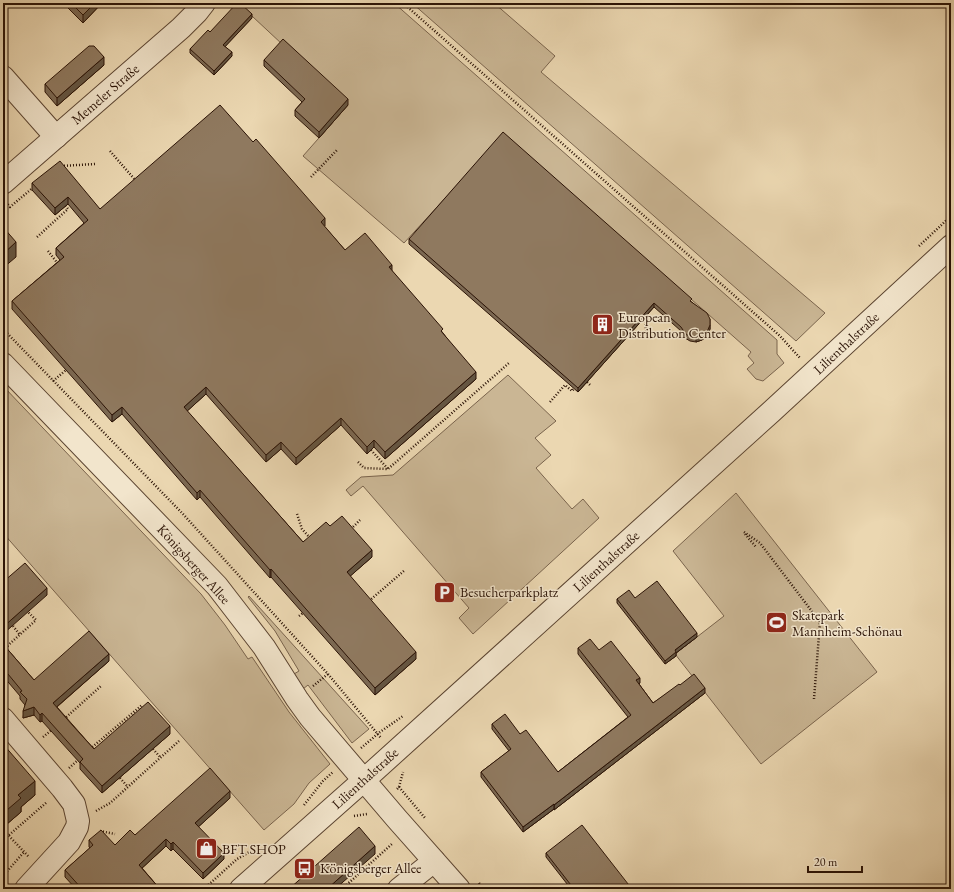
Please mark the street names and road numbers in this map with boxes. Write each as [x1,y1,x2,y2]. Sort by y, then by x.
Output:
street label: Memeler Straße [67,59,143,128]
street label: Lilienthalstraße [809,308,883,378]
street label: Königsberger Allee [153,520,235,608]
street label: Lilienthalstraße [569,526,643,596]
street label: Lilienthalstraße [328,743,402,813]

